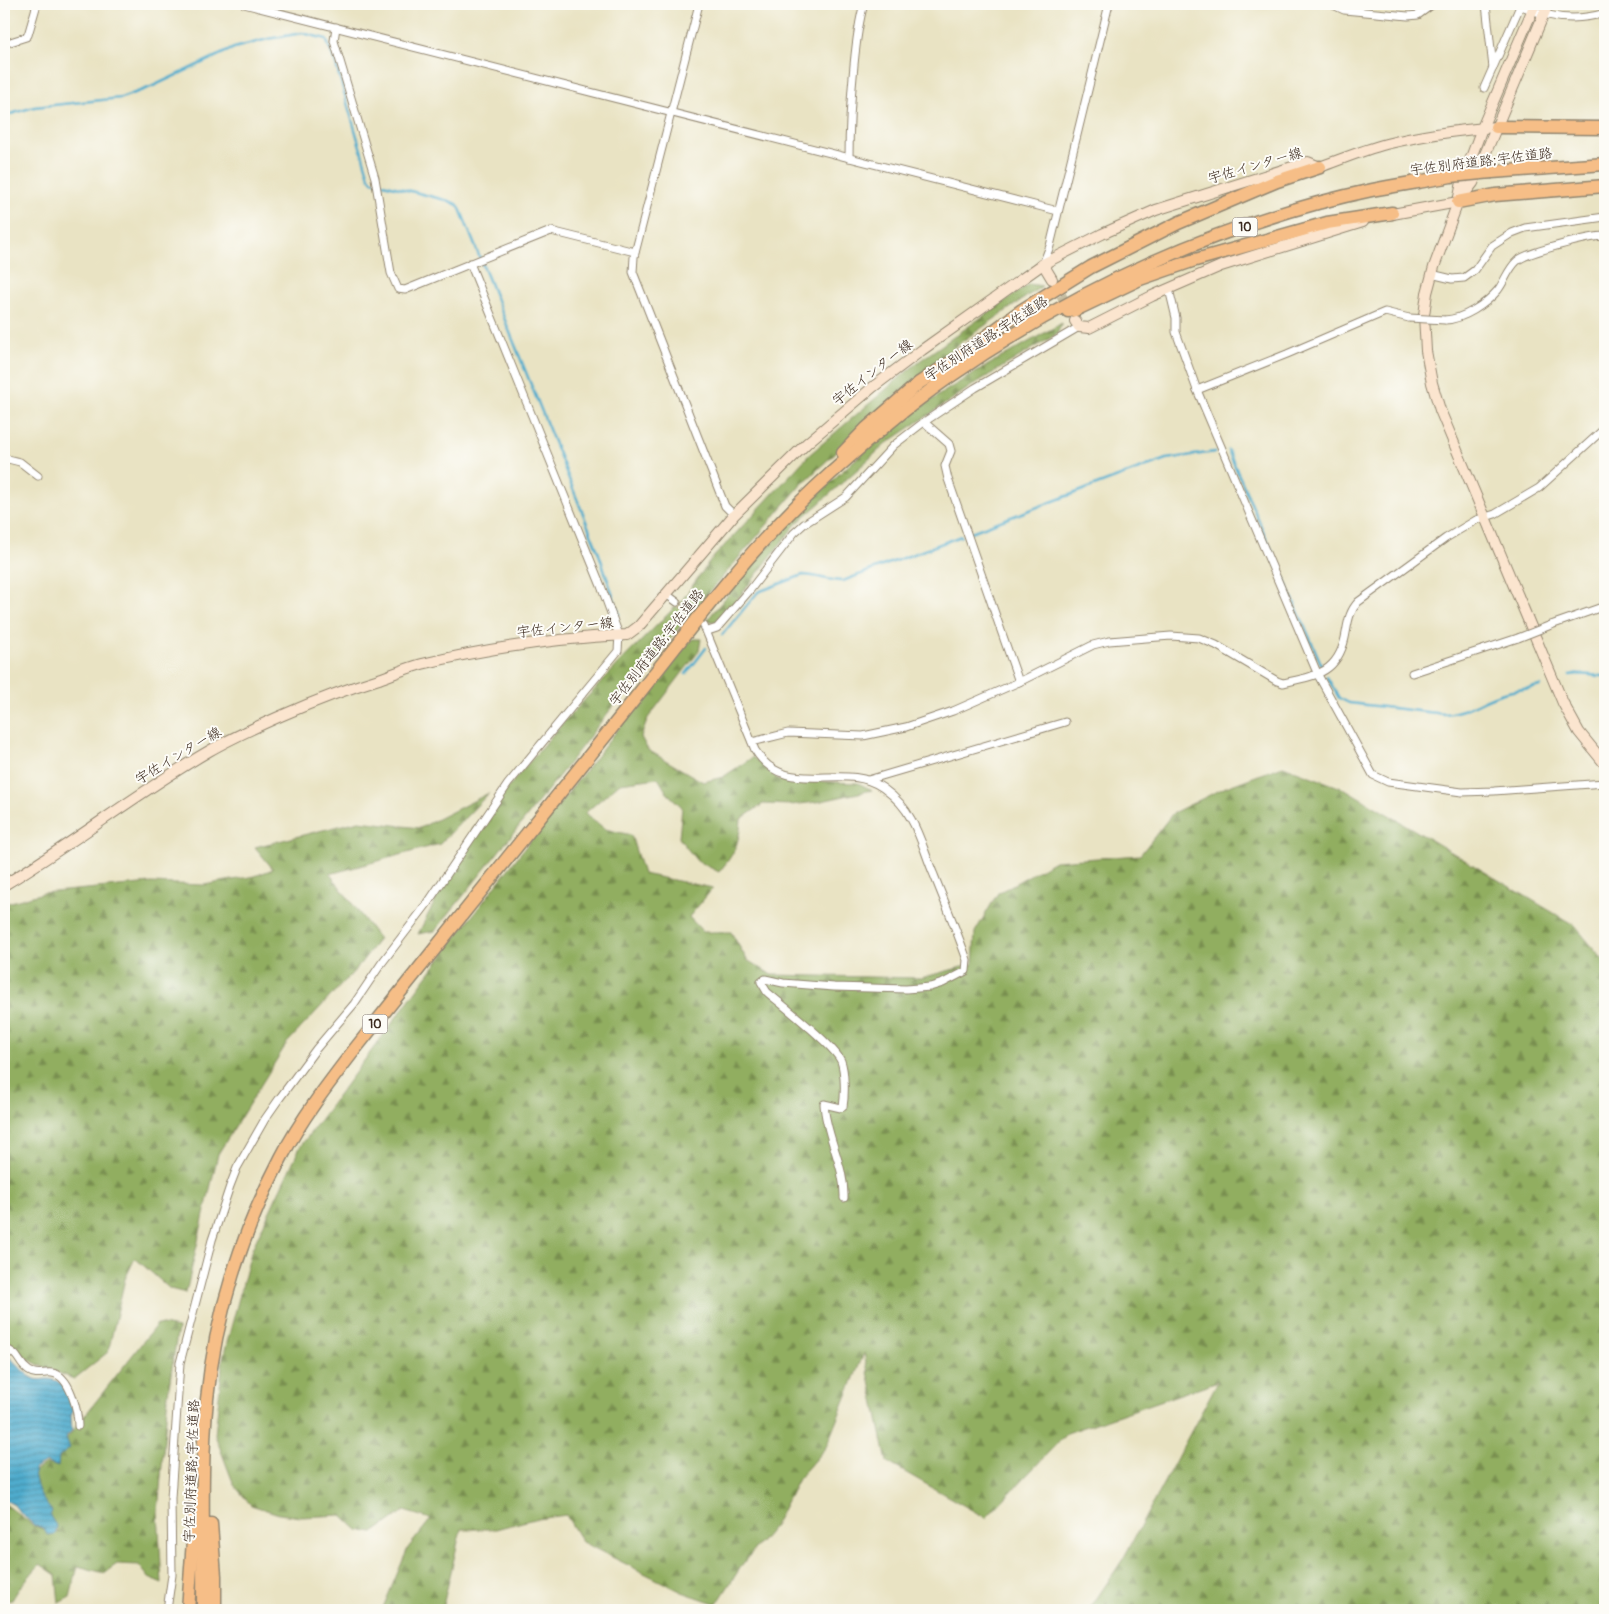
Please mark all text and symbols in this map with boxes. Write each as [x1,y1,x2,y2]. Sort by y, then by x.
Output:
street label: 宇佐インター線 [1206,144,1304,187]
street label: 宇佐別府道路;宇佐道路 [1409,144,1554,179]
road number: 10 [1232,218,1258,236]
street label: 宇佐別府道路;宇佐道路 [921,292,1051,385]
street label: 宇佐インター線 [829,336,916,409]
street label: 宇佐別府道路;宇佐道路 [605,585,707,709]
street label: 宇佐インター線 [516,614,614,641]
street label: 宇佐インター線 [132,723,224,788]
road number: 10 [362,1014,388,1034]
street label: 宇佐別府道路;宇佐道路 [180,1399,203,1543]

